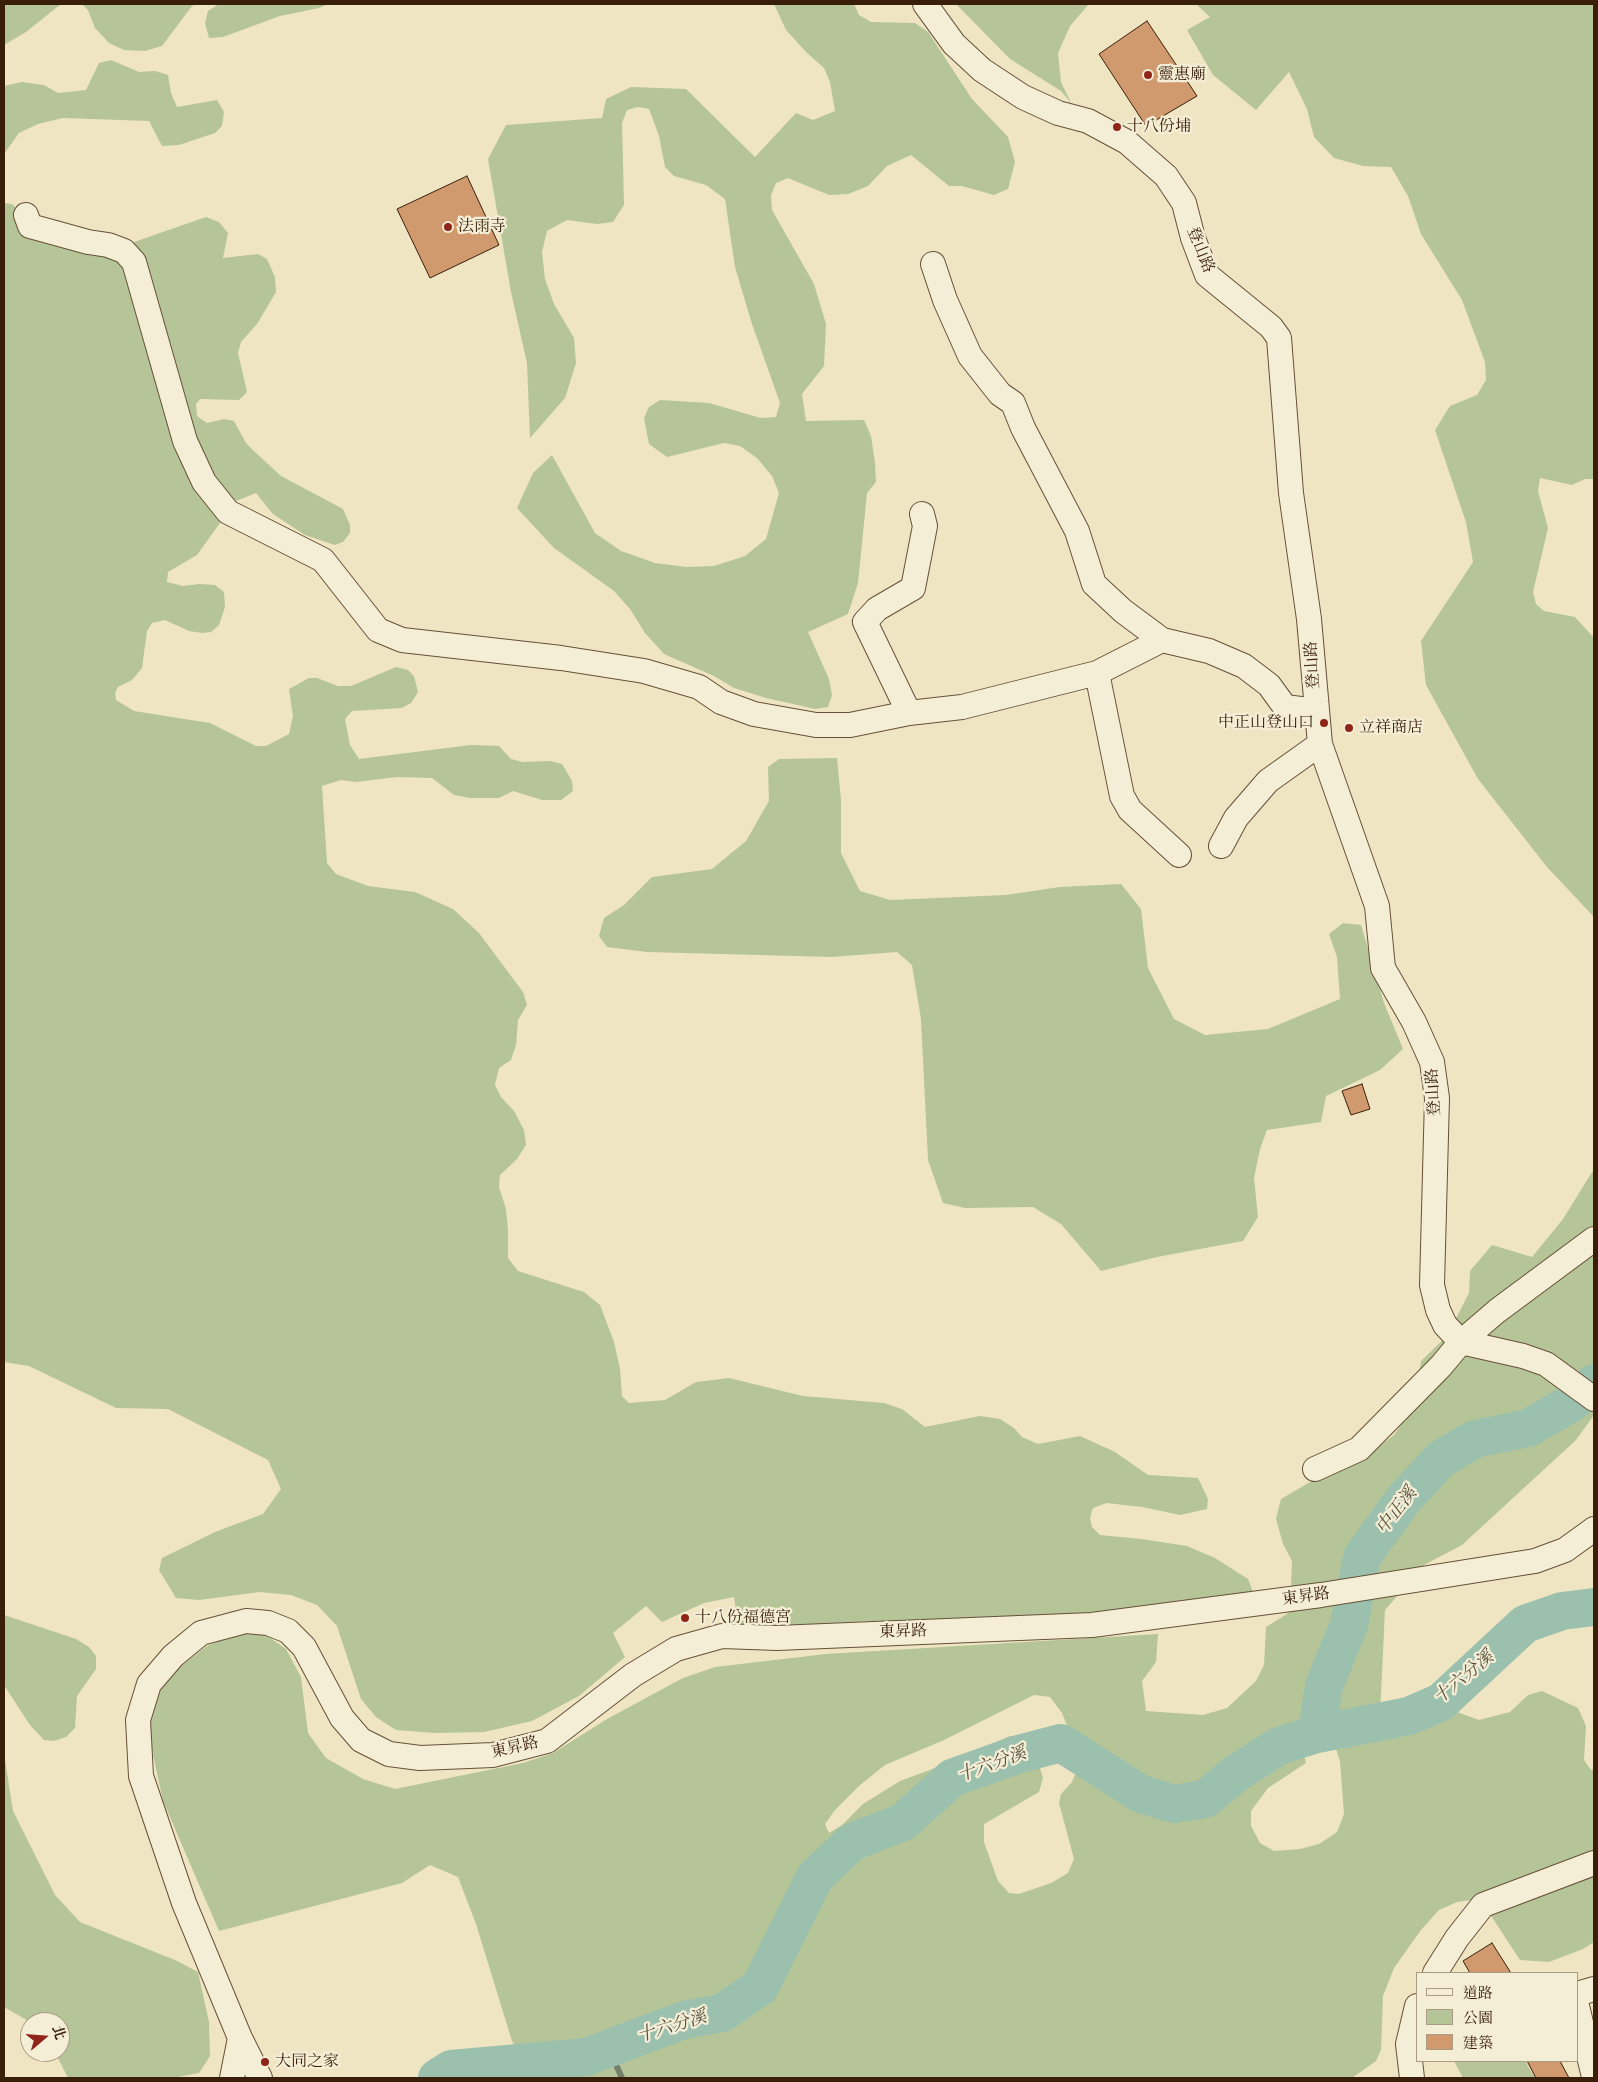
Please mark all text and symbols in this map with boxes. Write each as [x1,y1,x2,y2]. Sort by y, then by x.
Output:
place label: 靈惠廟 [1158,65,1206,85]
marker: 靈惠廟 [1142,69,1154,81]
place label: 十八份埔 [1127,117,1191,137]
marker: 十八份埔 [1111,121,1123,133]
place label: 法雨寺 [458,217,506,237]
marker: 法雨寺 [442,221,454,233]
street label: 登山路 [1182,224,1218,276]
street label: 登山路 [1302,640,1324,690]
place label: 中正山登山口 [1218,713,1314,733]
marker: 中正山登山口 [1318,717,1330,729]
place label: 立祥商店 [1359,718,1423,738]
marker: 立祥商店 [1343,722,1355,734]
street label: 登山路 [1423,1067,1445,1117]
water label: 中正溪 [1372,1483,1422,1539]
street label: 東昇路 [1281,1584,1331,1610]
place label: 十八份福德宮 [695,1608,791,1628]
marker: 十八份福德宮 [679,1612,691,1624]
street label: 東昇路 [879,1622,927,1642]
water label: 十六分溪 [1429,1647,1499,1709]
street label: 東昇路 [489,1733,541,1763]
water label: 十六分溪 [954,1743,1030,1787]
legend [1416,1972,1578,2062]
text: 道路 [1463,1984,1493,2002]
water label: 十六分溪 [634,2006,710,2048]
text: 公園 [1463,2009,1493,2027]
north arrow [20,2012,70,2062]
text: 北 [49,2023,69,2042]
text: 建築 [1463,2034,1493,2052]
place label: 大同之家 [275,2052,339,2072]
marker: 大同之家 [259,2056,271,2068]

